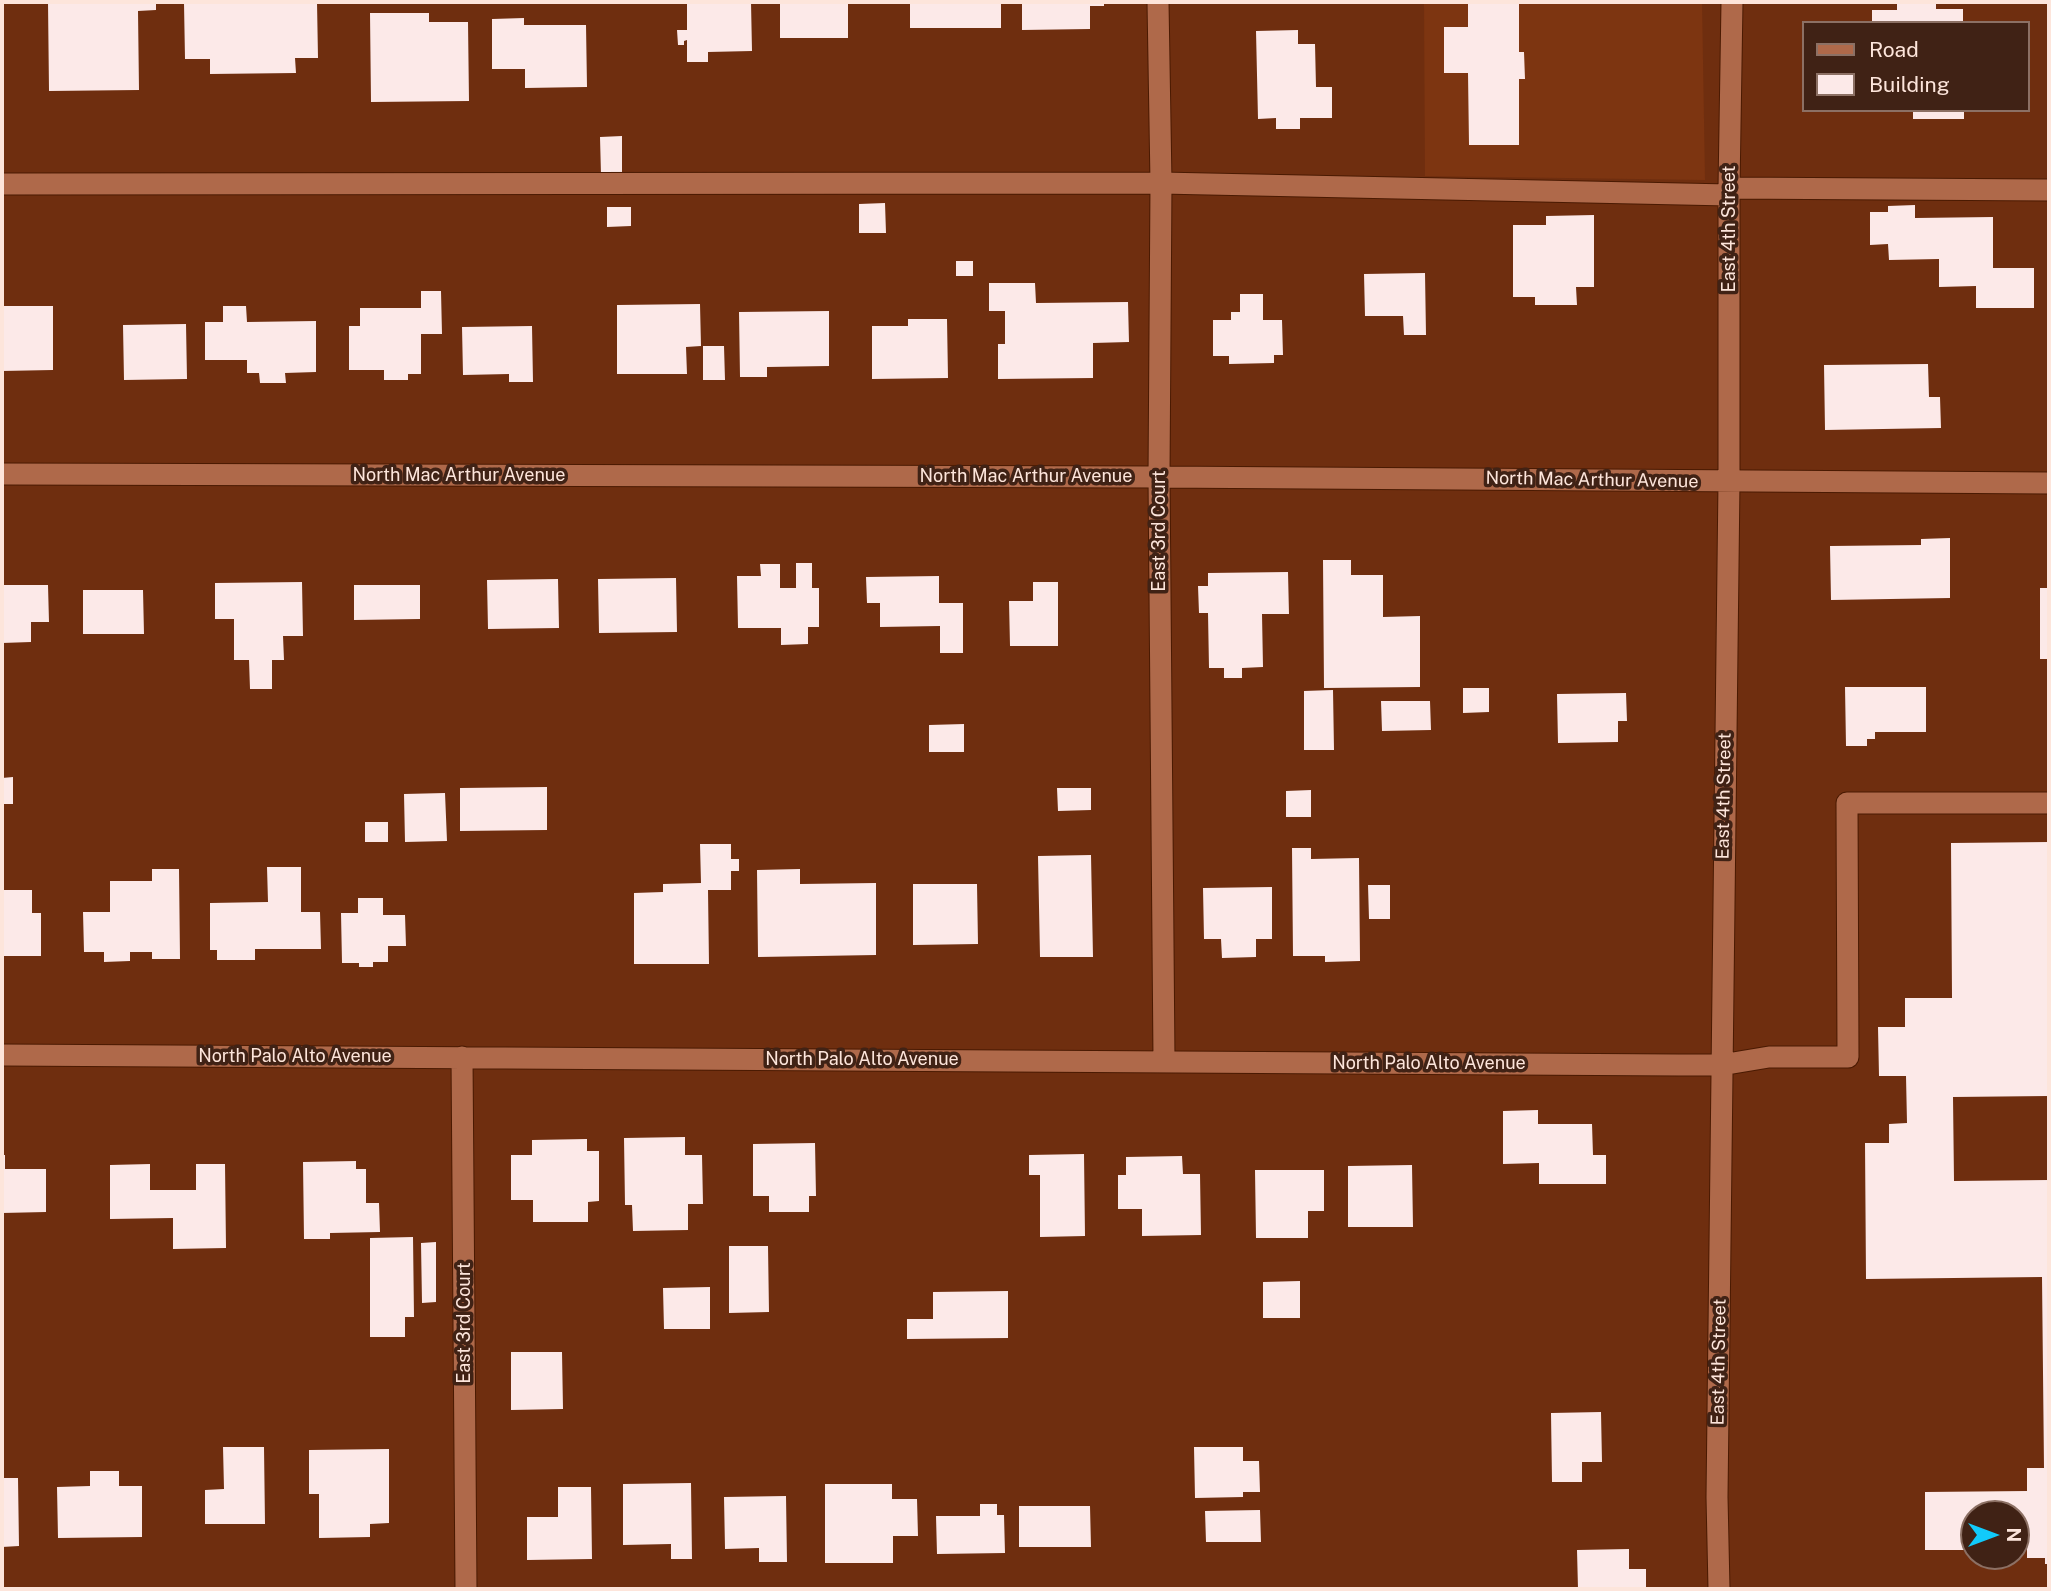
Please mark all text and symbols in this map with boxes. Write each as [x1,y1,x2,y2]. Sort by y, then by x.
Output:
legend [1802,21,2030,112]
text: Road [1869,37,1919,62]
text: Building [1869,72,1950,97]
street label: East 4th Street [1718,166,1740,292]
street label: North Mac Arthur Avenue [353,464,565,486]
street label: North Mac Arthur Avenue [920,465,1132,487]
street label: North Mac Arthur Avenue [1485,467,1699,493]
street label: East 3rd Court [1148,470,1170,592]
street label: East 4th Street [1712,732,1736,860]
street label: North Palo Alto Avenue [198,1045,392,1067]
street label: North Palo Alto Avenue [765,1048,959,1070]
street label: North Palo Alto Avenue [1332,1052,1526,1074]
street label: East 3rd Court [453,1262,475,1384]
street label: East 4th Street [1707,1298,1731,1426]
north arrow [1960,1500,2030,1570]
text: N [2003,1528,2025,1542]

